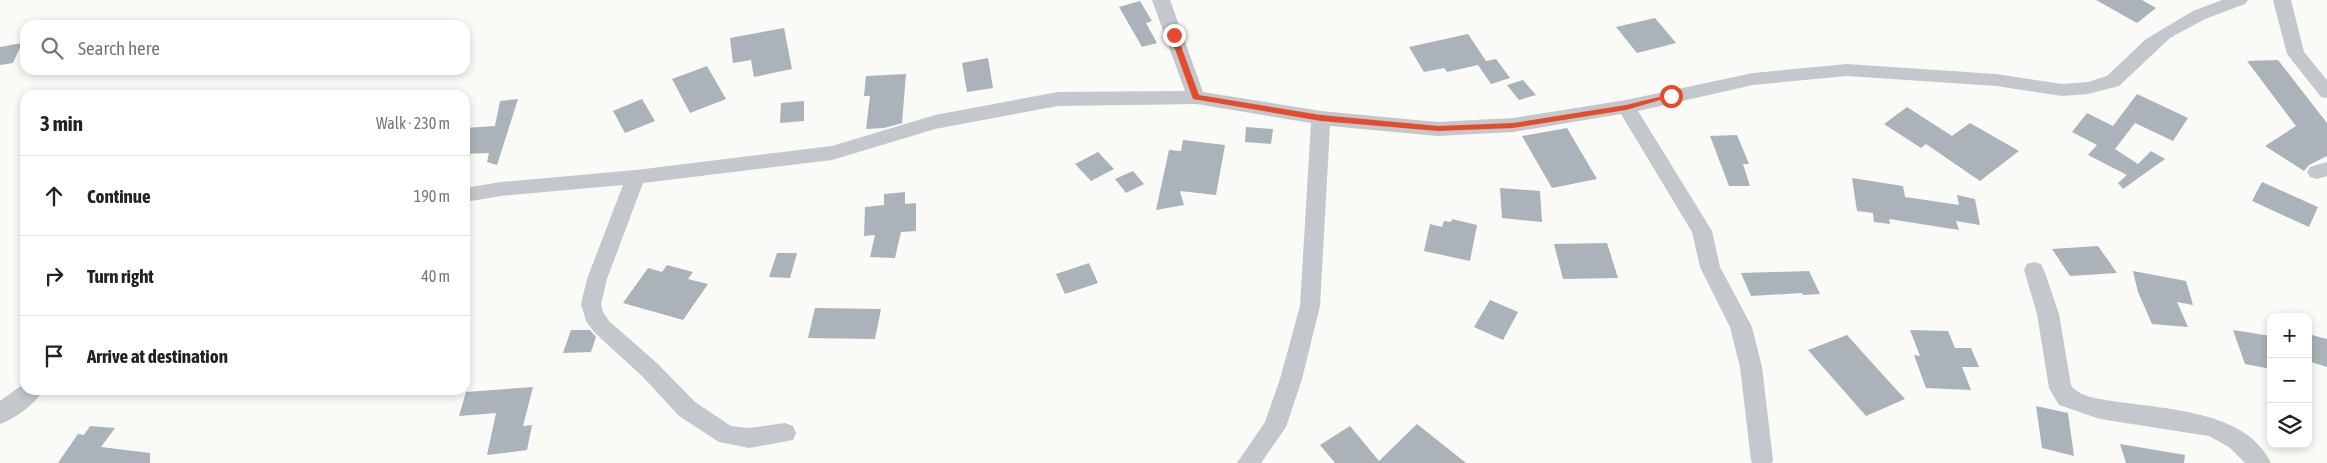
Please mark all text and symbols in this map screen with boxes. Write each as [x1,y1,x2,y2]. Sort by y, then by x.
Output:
search box [20,20,470,75]
route end [1163,24,1186,47]
icon: search [38,34,66,62]
text: Search here [78,37,160,59]
route start [1660,85,1683,108]
text: 3 min [40,111,83,135]
text: Walk · 230 m [376,114,450,132]
icon: ahead [40,182,68,210]
text: Continue [87,185,151,207]
text: 190 m [414,187,450,205]
icon: right [40,262,68,290]
text: Turn right [87,265,154,287]
text: 40 m [421,267,450,285]
map controls [2267,313,2312,448]
button: + [2267,313,2312,358]
icon: arrive [40,342,68,370]
text: Arrive at destination [87,345,228,367]
button: − [2267,358,2312,403]
button: layers [2267,403,2312,448]

